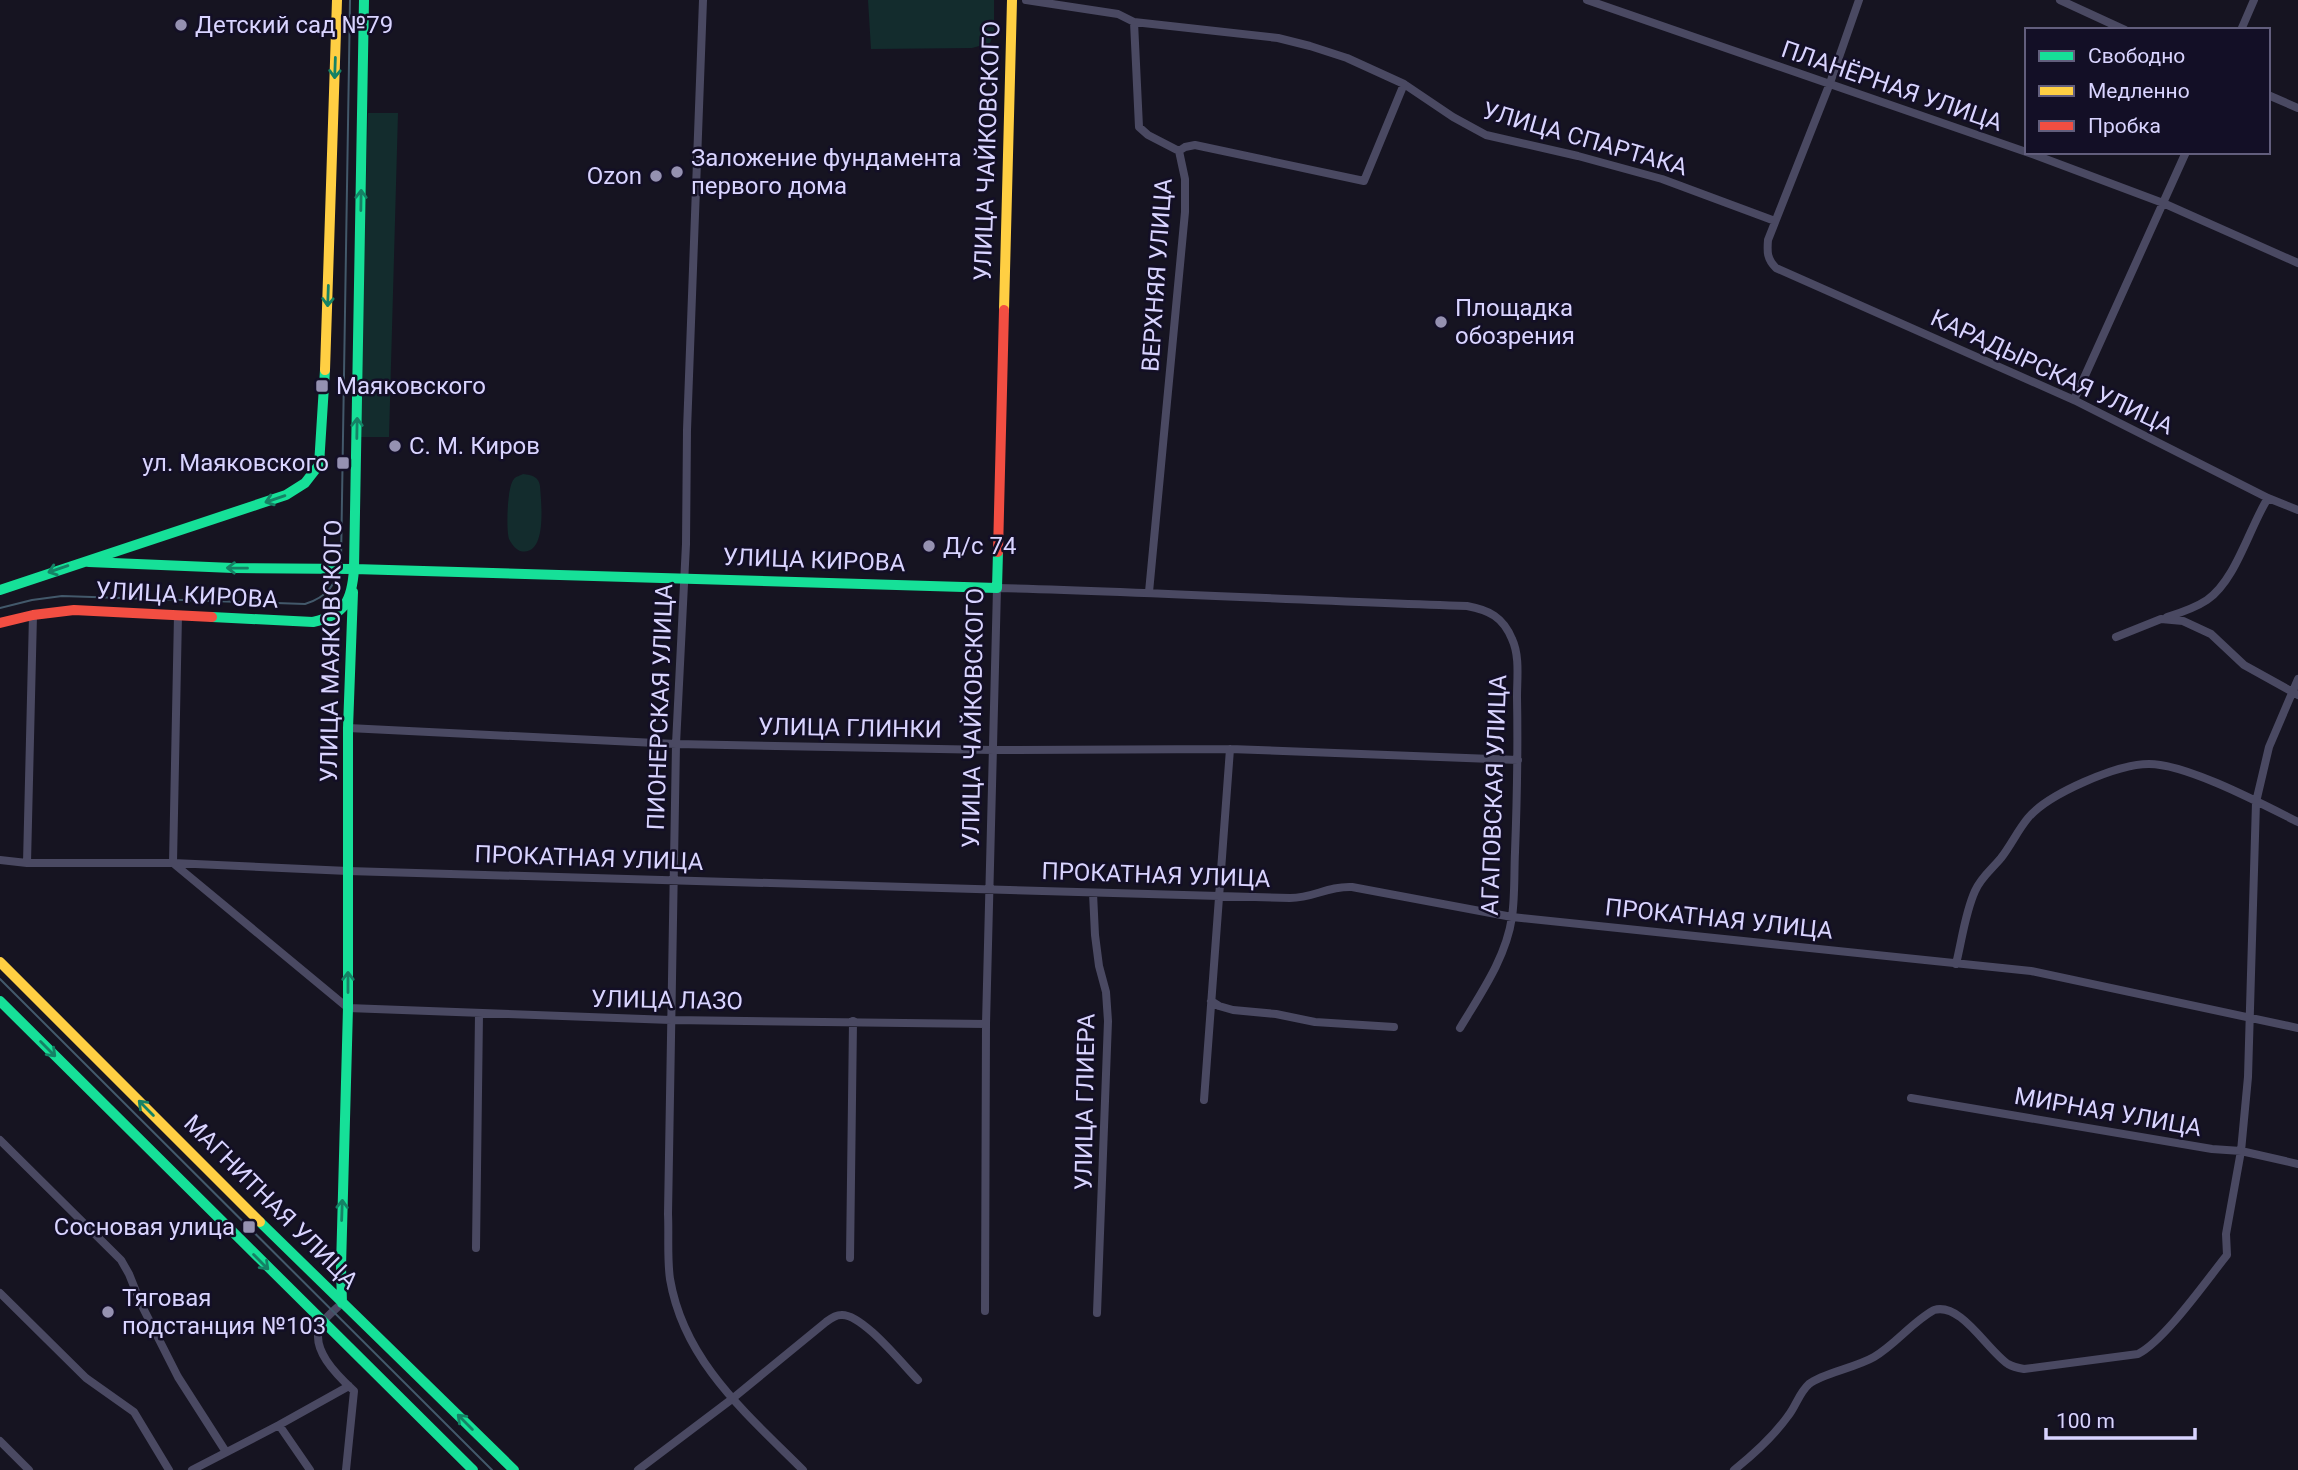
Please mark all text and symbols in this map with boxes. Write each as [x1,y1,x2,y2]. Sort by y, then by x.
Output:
place label: Детский сад №79 [195,11,393,39]
marker: Детский сад №79 [173,17,189,33]
street label: УЛИЦА ЧАЙКОВСКОГО [968,21,1006,281]
legend [2025,28,2270,154]
street label: ПЛАНЁРНАЯ УЛИЦА [1778,35,2007,137]
text: Свободно [2088,44,2185,68]
one-way arrow [328,56,341,79]
text: Медленно [2088,79,2190,103]
street label: УЛИЦА СПАРТАКА [1479,96,1691,182]
text: Пробка [2088,114,2161,138]
place label: Заложение фундамента первого дома [691,144,962,200]
place label: Ozon [587,162,642,190]
marker: Заложение фундамента первого дома [669,164,685,180]
marker: Ozon [648,168,664,184]
street label: ВЕРХНЯЯ УЛИЦА [1136,177,1178,373]
one-way arrow [354,189,368,212]
one-way arrow [321,284,334,307]
place label: Площадка обозрения [1455,294,1575,350]
street label: КАРАДЫРСКАЯ УЛИЦА [1926,303,2178,441]
marker: Площадка обозрения [1433,314,1449,330]
place label: Маяковского [336,372,486,400]
marker: Маяковского [314,378,330,394]
one-way arrow [350,416,364,439]
place label: С. М. Киров [409,432,540,460]
marker: С. М. Киров [387,438,403,454]
place label: ул. Маяковского [142,449,329,477]
marker: ул. Маяковского [335,455,351,471]
one-way arrow [264,493,286,506]
street label: УЛИЦА МАЯКОВСКОГО [315,519,347,783]
place label: Д/с 74 [943,532,1016,560]
marker: Д/с 74 [921,538,937,554]
street label: УЛИЦА КИРОВА [722,543,906,577]
one-way arrow [226,562,249,575]
one-way arrow [48,564,70,576]
street label: УЛИЦА КИРОВА [95,576,279,614]
street label: ПИОНЕРСКАЯ УЛИЦА [642,583,678,831]
street label: УЛИЦА ЧАЙКОВСКОГО [957,588,989,848]
street label: АГАПОВСКАЯ УЛИЦА [1476,674,1512,916]
street label: УЛИЦА ГЛИНКИ [758,712,942,744]
street label: ПРОКАТНАЯ УЛИЦА [474,840,704,876]
street label: ПРОКАТНАЯ УЛИЦА [1041,857,1271,893]
street label: ПРОКАТНАЯ УЛИЦА [1604,893,1835,945]
one-way arrow [341,971,355,994]
street label: УЛИЦА ЛАЗО [591,985,743,1015]
street label: УЛИЦА ГЛИЕРА [1069,1013,1101,1191]
one-way arrow [40,1041,57,1058]
street label: МИРНАЯ УЛИЦА [2012,1082,2204,1142]
one-way arrow [137,1099,154,1116]
street label: МАГНИТНАЯ УЛИЦА [178,1109,364,1295]
one-way arrow [336,1199,349,1222]
place label: Сосновая улица [54,1213,235,1241]
marker: Сосновая улица [241,1219,257,1235]
one-way arrow [253,1253,270,1270]
place label: Тяговая подстанция №103 [122,1284,326,1340]
marker: Тяговая подстанция №103 [100,1304,116,1320]
scale bar [2046,1396,2195,1440]
text: 100 m [2056,1409,2115,1433]
one-way arrow [457,1413,474,1430]

